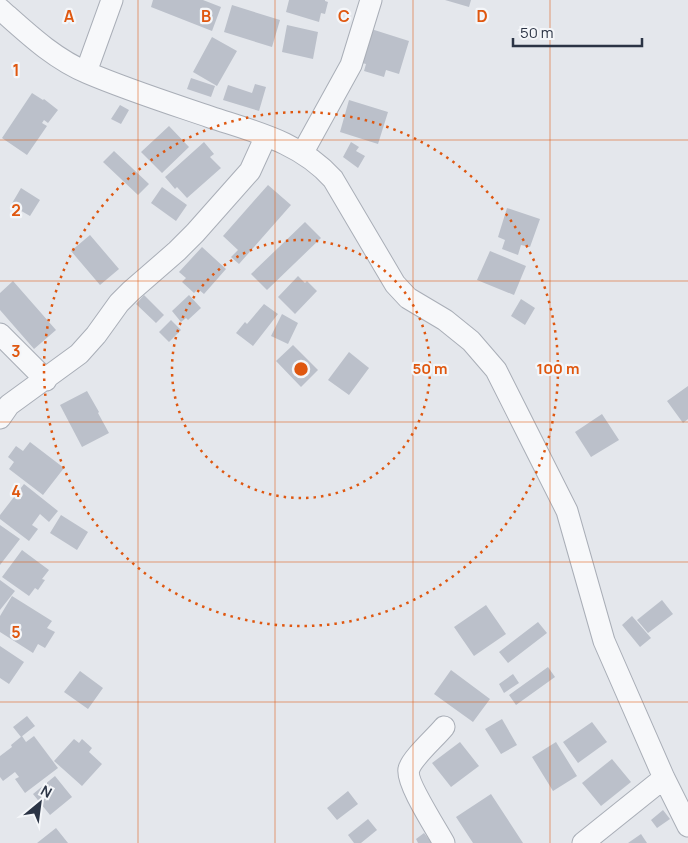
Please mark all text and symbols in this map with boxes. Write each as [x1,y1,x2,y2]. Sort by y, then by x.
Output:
text: A [64,5,75,27]
text: B [201,5,211,27]
text: C [338,5,350,27]
text: D [476,5,488,27]
scale bar [513,15,642,47]
text: 50 m [520,22,554,43]
text: 1 [12,59,20,81]
text: 2 [11,199,21,221]
text: 3 [11,340,21,362]
text: 50 m [412,358,448,379]
text: 100 m [537,358,579,379]
centre of rings [292,360,310,378]
text: 4 [11,480,21,502]
text: 5 [11,621,21,643]
north arrow [15,778,65,828]
text: N [38,780,56,802]

